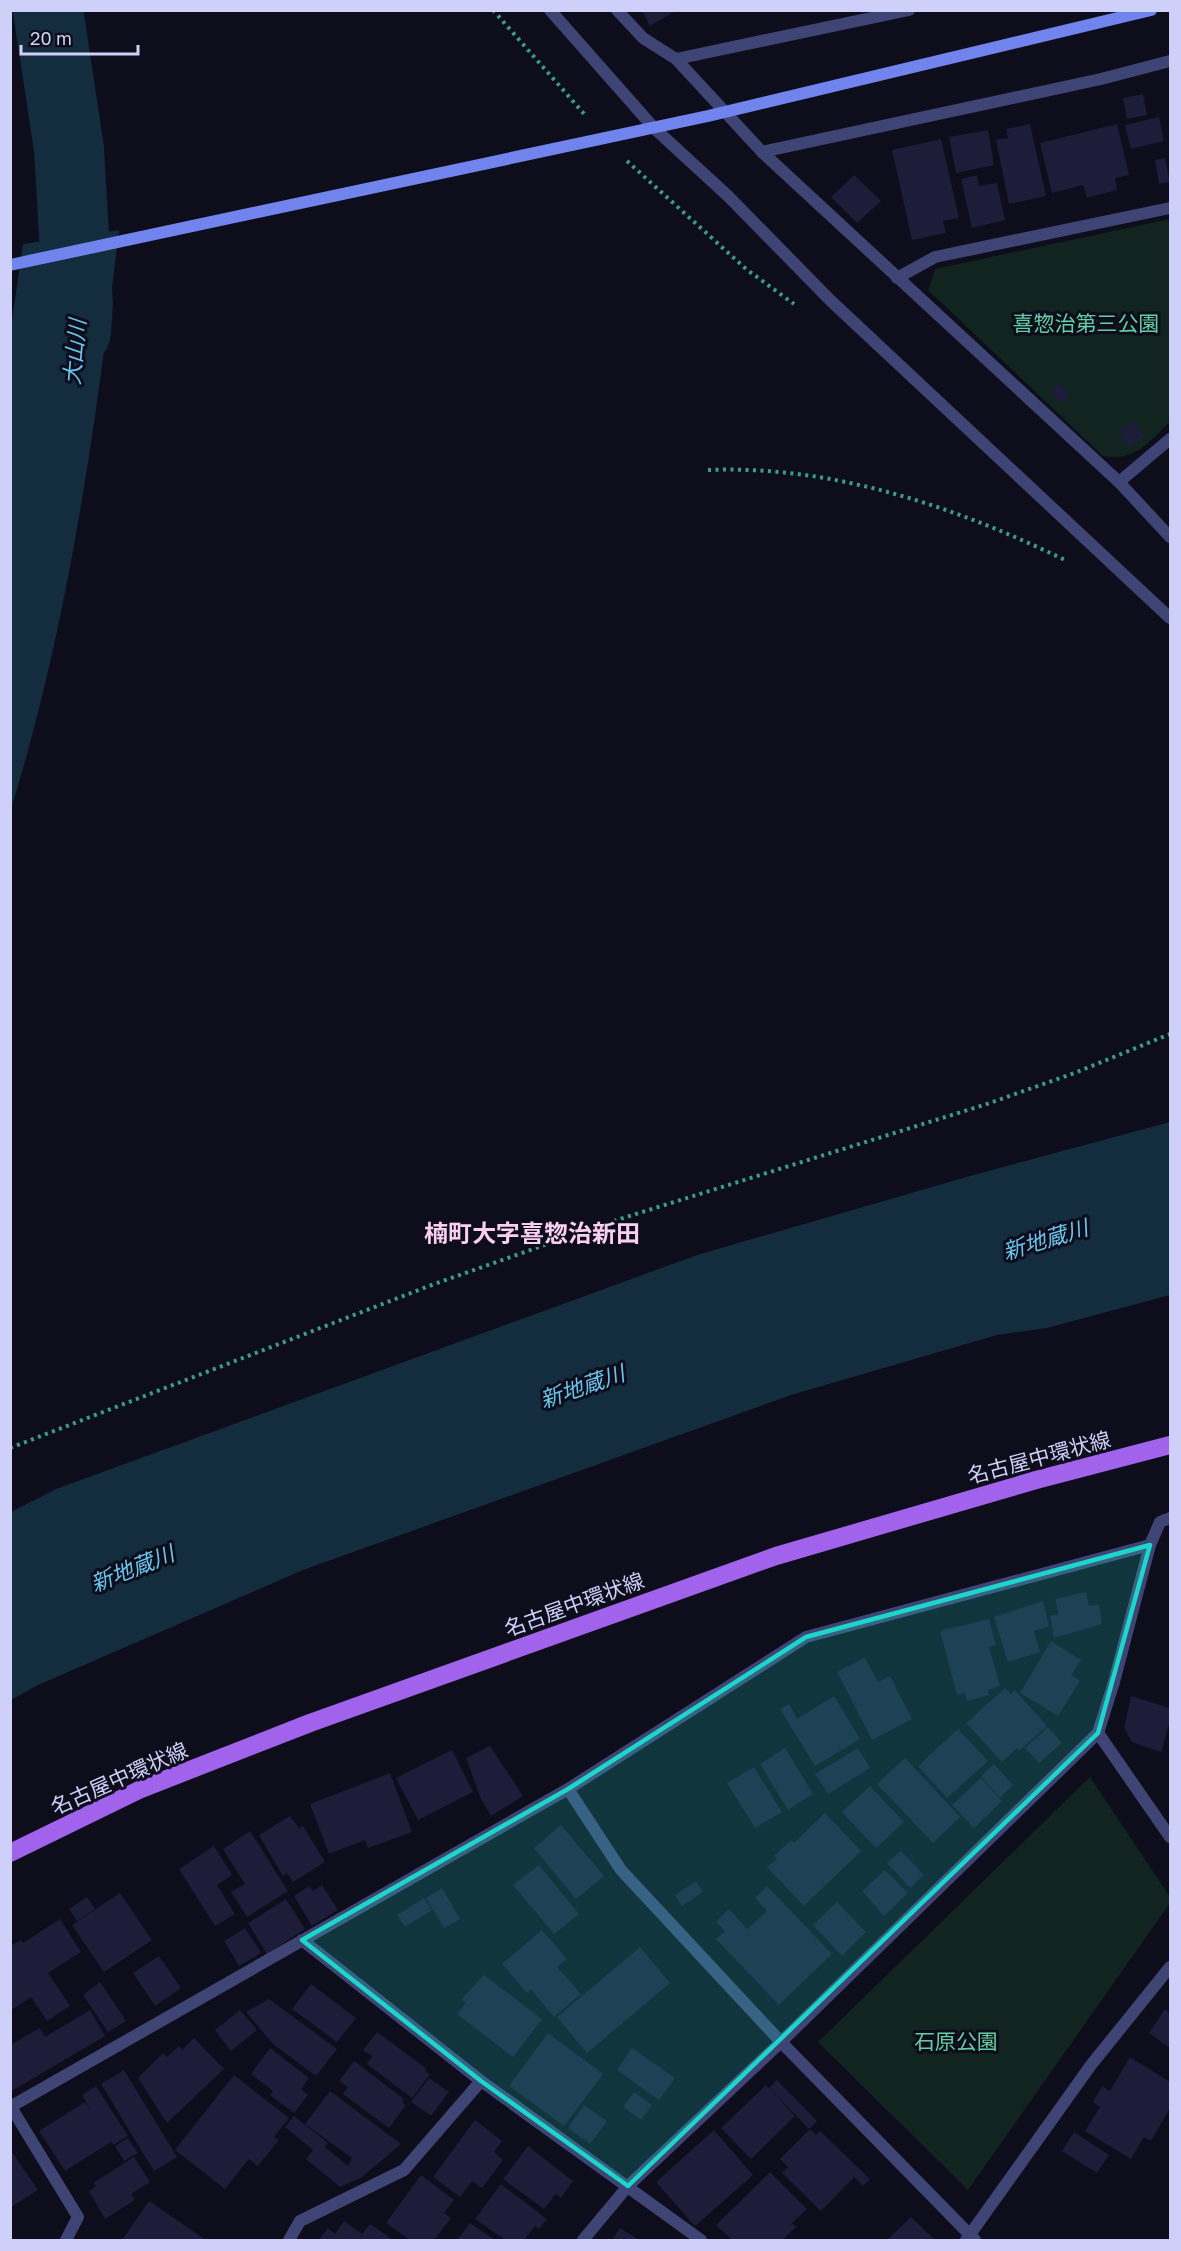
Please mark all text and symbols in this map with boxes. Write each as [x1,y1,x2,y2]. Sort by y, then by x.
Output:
scale bar [21,18,138,56]
text: 20 m [30,27,72,49]
park label: 喜惣治第三公園 [1013,310,1160,336]
water label: 大山川 [58,316,90,386]
water label: 新地蔵川 [999,1213,1093,1265]
district label: 楠町大字喜惣治新田 [424,1218,640,1247]
water label: 新地蔵川 [536,1358,630,1413]
street label: 名古屋中環状線 [965,1425,1113,1489]
water label: 新地蔵川 [86,1538,180,1597]
street label: 名古屋中環状線 [500,1567,648,1641]
street label: 名古屋中環状線 [47,1736,191,1820]
park label: 石原公園 [914,2028,998,2054]

